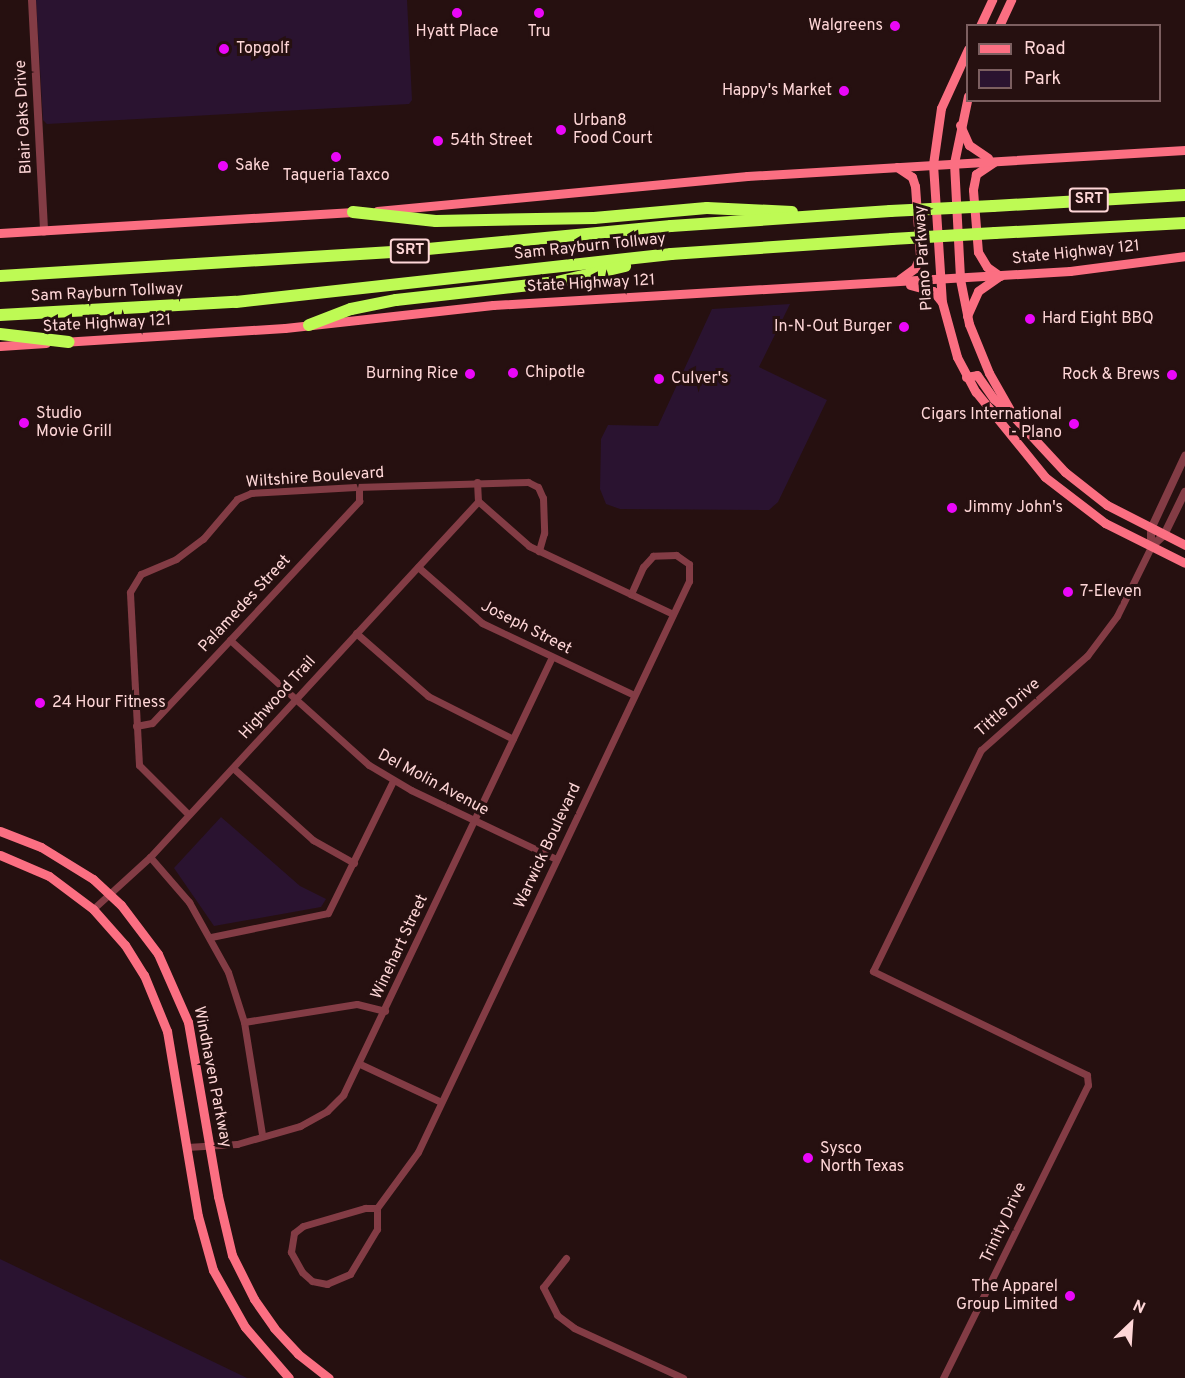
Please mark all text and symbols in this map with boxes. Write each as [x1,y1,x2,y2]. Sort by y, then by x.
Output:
marker: Hyatt Place [450,6,464,20]
marker: Tru [532,6,546,20]
place label: Walgreens [808,16,883,36]
marker: Walgreens [888,19,902,33]
place label: Hyatt Place [416,22,498,42]
place label: Tru [528,22,550,42]
legend [966,24,1161,102]
text: Road [1024,38,1066,61]
place label: Topgolf [236,39,289,59]
marker: Topgolf [217,42,231,56]
street label: Blair Oaks Drive [11,59,37,175]
text: Park [1024,68,1061,91]
place label: Happy's Market [722,81,832,101]
marker: Happy's Market [837,84,851,98]
place label: Urban8 Food Court [573,111,653,149]
marker: Urban8 Food Court [554,123,568,137]
place label: 54th Street [450,131,533,151]
marker: 54th Street [431,134,445,148]
marker: Taqueria Taxco [329,150,343,164]
place label: Sake [235,156,270,176]
marker: Sake [216,159,230,173]
place label: Taqueria Taxco [282,166,390,186]
road number: SRT [1068,188,1110,212]
street label: Plano Parkway [911,205,937,311]
street label: Sam Rayburn Tollway [513,229,667,265]
street label: State Highway 121 [1011,237,1141,269]
road number: SRT [389,239,431,263]
street label: State Highway 121 [526,271,656,297]
street label: Sam Rayburn Tollway [30,279,184,307]
place label: Hard Eight BBQ [1042,309,1154,329]
street label: State Highway 121 [42,311,172,337]
marker: Hard Eight BBQ [1023,312,1037,326]
place label: In-N-Out Burger [774,317,892,337]
marker: In-N-Out Burger [897,320,911,334]
place label: Chipotle [525,363,585,383]
place label: Burning Rice [366,364,458,384]
place label: Rock & Brews [1062,365,1160,385]
marker: Chipotle [506,366,520,380]
marker: Burning Rice [463,367,477,381]
marker: Rock & Brews [1165,368,1179,382]
place label: Culver's [671,369,729,389]
marker: Culver's [652,372,666,386]
place label: Studio Movie Grill [36,404,112,442]
place label: Cigars International - Plano [921,405,1062,443]
marker: Studio Movie Grill [17,416,31,430]
marker: Cigars International - Plano [1067,417,1081,431]
street label: Wiltshire Boulevard [245,464,385,492]
place label: Jimmy John's [964,498,1063,518]
marker: Jimmy John's [945,501,959,515]
street label: Palamedes Street [195,551,295,657]
place label: 7-Eleven [1080,582,1142,602]
marker: 7-Eleven [1061,585,1075,599]
street label: Joseph Street [477,597,575,659]
street label: Highwood Trail [235,652,321,744]
street label: Tittle Drive [972,675,1044,741]
place label: 24 Hour Fitness [52,693,166,713]
marker: 24 Hour Fitness [33,696,47,710]
street label: Del Molin Avenue [374,745,492,821]
street label: Warwick Boulevard [511,780,585,912]
street label: Winehart Street [367,892,433,1002]
street label: Windhaven Parkway [189,1005,235,1149]
place label: Sysco North Texas [820,1139,905,1177]
marker: Sysco North Texas [801,1151,815,1165]
street label: Trinity Drive [977,1179,1031,1267]
place label: The Apparel Group Limited [956,1277,1058,1315]
marker: The Apparel Group Limited [1063,1289,1077,1303]
north arrow [1101,1294,1161,1354]
text: N [1129,1296,1148,1319]

